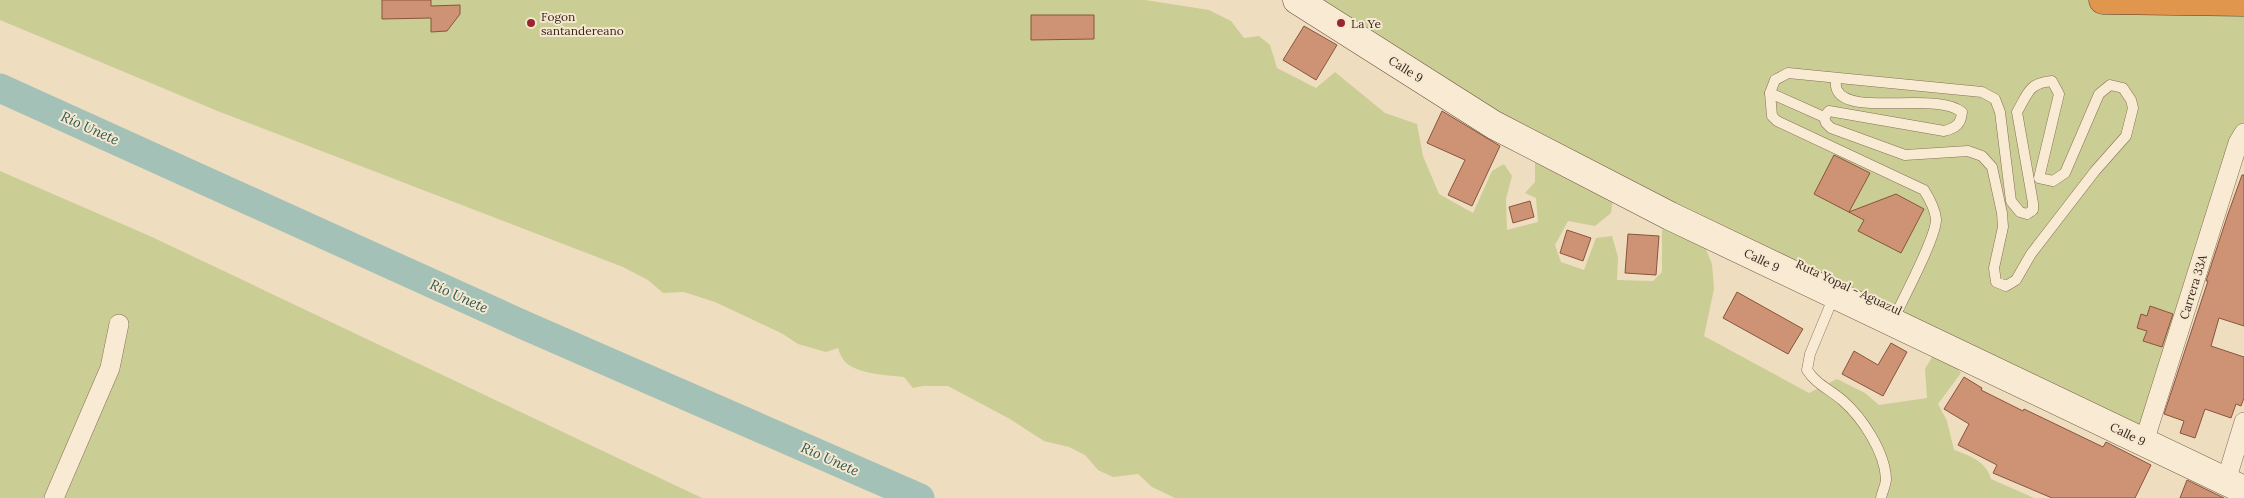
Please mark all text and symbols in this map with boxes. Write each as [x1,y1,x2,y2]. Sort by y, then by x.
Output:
place label: Fogon santandereano [541,9,624,38]
place label: La Ye [1351,16,1382,31]
marker: Fogon santandereano [525,17,537,29]
marker: La Ye [1335,17,1347,29]
street label: Calle 9 [1386,53,1426,85]
water label: Río Unete [58,107,122,149]
street label: Calle 9 [1742,245,1782,275]
street label: Carrera 33A [2176,252,2210,321]
street label: Ruta Yopal - Aguazul [1794,256,1904,318]
water label: Río Unete [427,275,491,317]
street label: Calle 9 [2108,419,2148,449]
water label: Río Unete [798,438,862,480]

